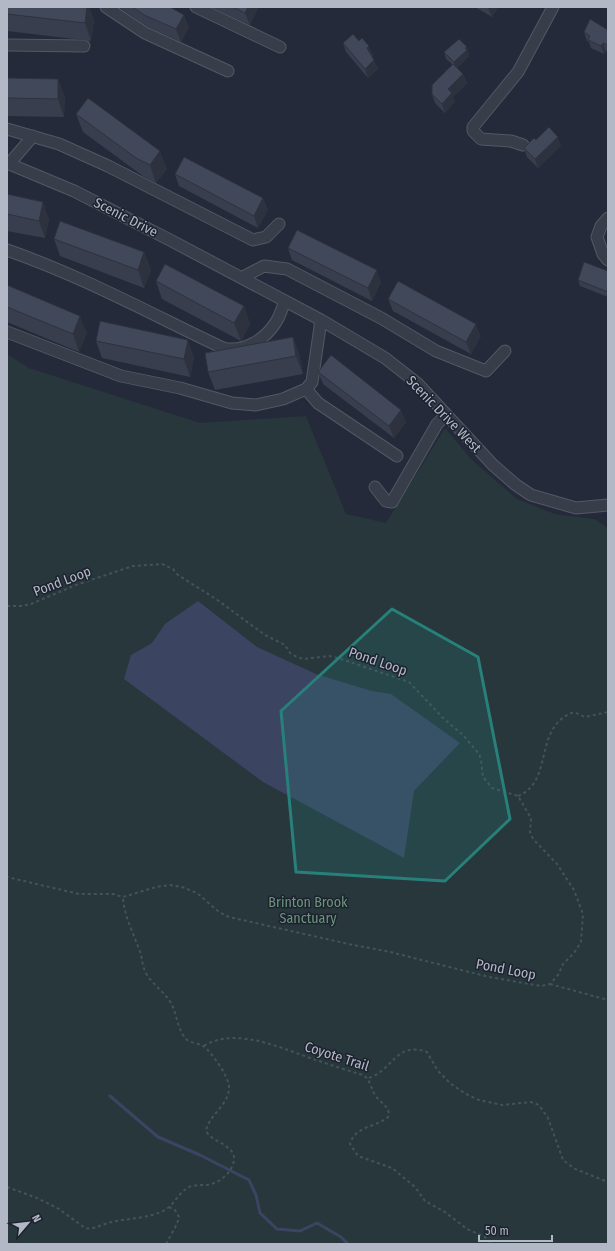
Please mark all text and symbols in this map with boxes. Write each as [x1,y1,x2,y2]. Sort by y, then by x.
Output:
street label: Scenic Drive [91,194,161,241]
street label: Scenic Drive West [403,372,485,457]
street label: Pond Loop [31,563,93,600]
street label: Pond Loop [346,644,409,679]
park label: Brinton Brook Sanctuary [268,894,348,927]
street label: Pond Loop [475,955,537,984]
street label: Coyote Trail [302,1038,372,1075]
north arrow [8,1203,48,1243]
text: N [29,1213,44,1225]
scale bar [479,1217,552,1243]
text: 50 m [485,1224,509,1238]

